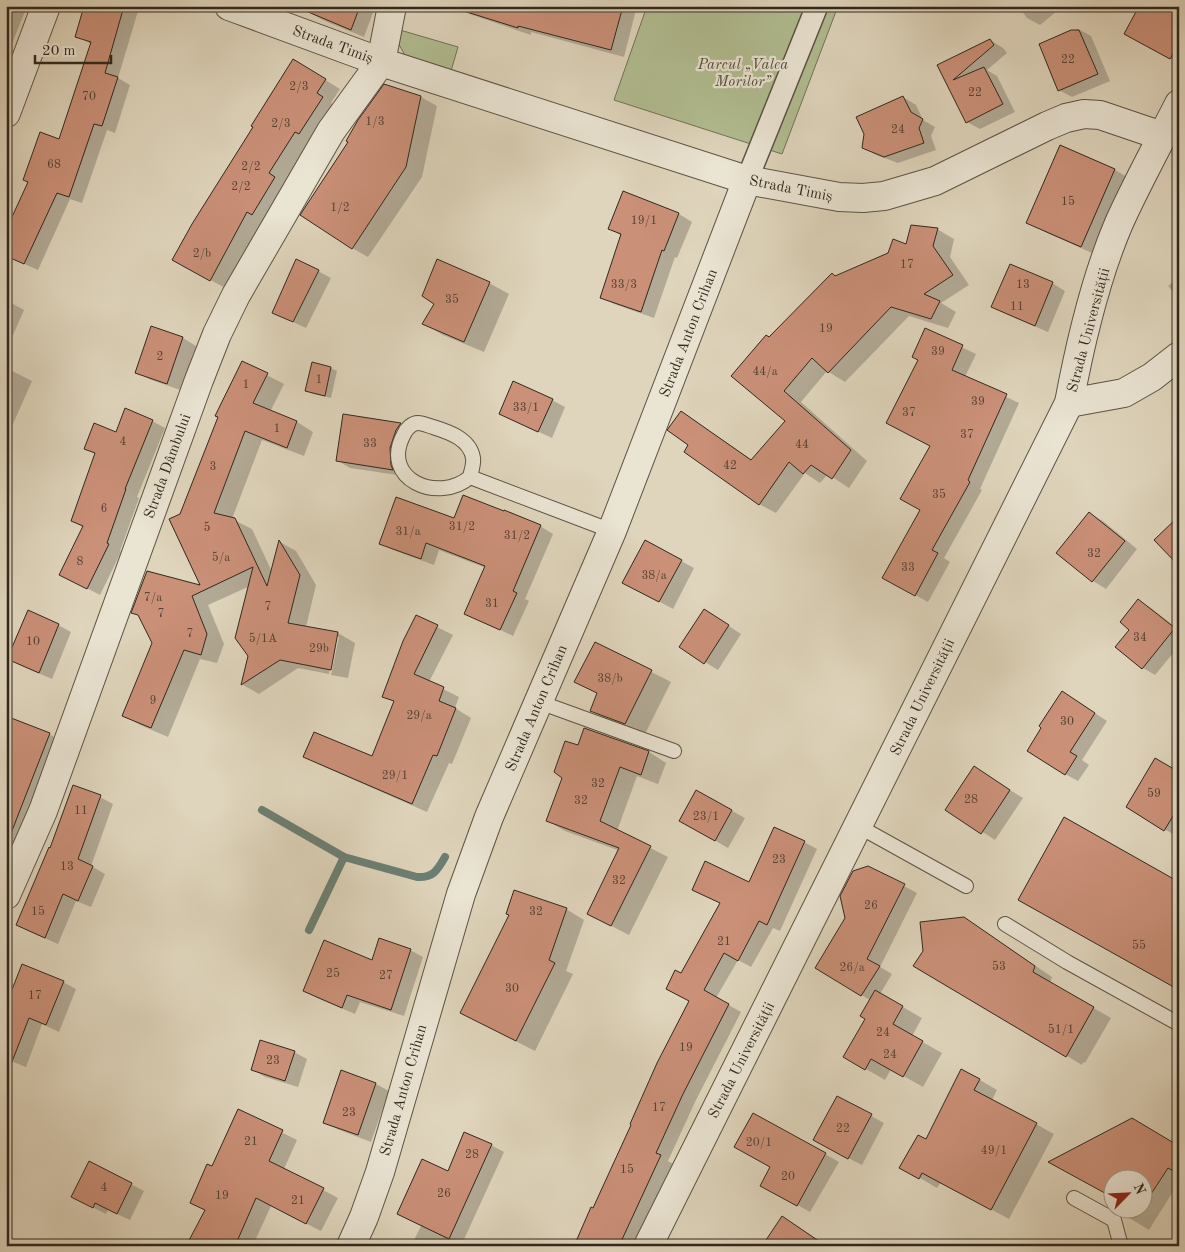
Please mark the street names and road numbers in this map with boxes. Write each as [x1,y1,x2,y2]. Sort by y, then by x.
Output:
street label: Strada Timiș [290,24,375,67]
street label: Strada Timiș [748,174,834,205]
street label: Strada Universității [1066,266,1113,394]
street label: Strada Anton Crihan [658,267,721,400]
street label: Strada Dâmbului [142,412,194,521]
street label: Strada Universității [888,637,958,759]
street label: Strada Anton Crihan [504,643,571,774]
street label: Strada Universității [707,1000,778,1121]
street label: Strada Anton Crihan [378,1023,430,1158]

